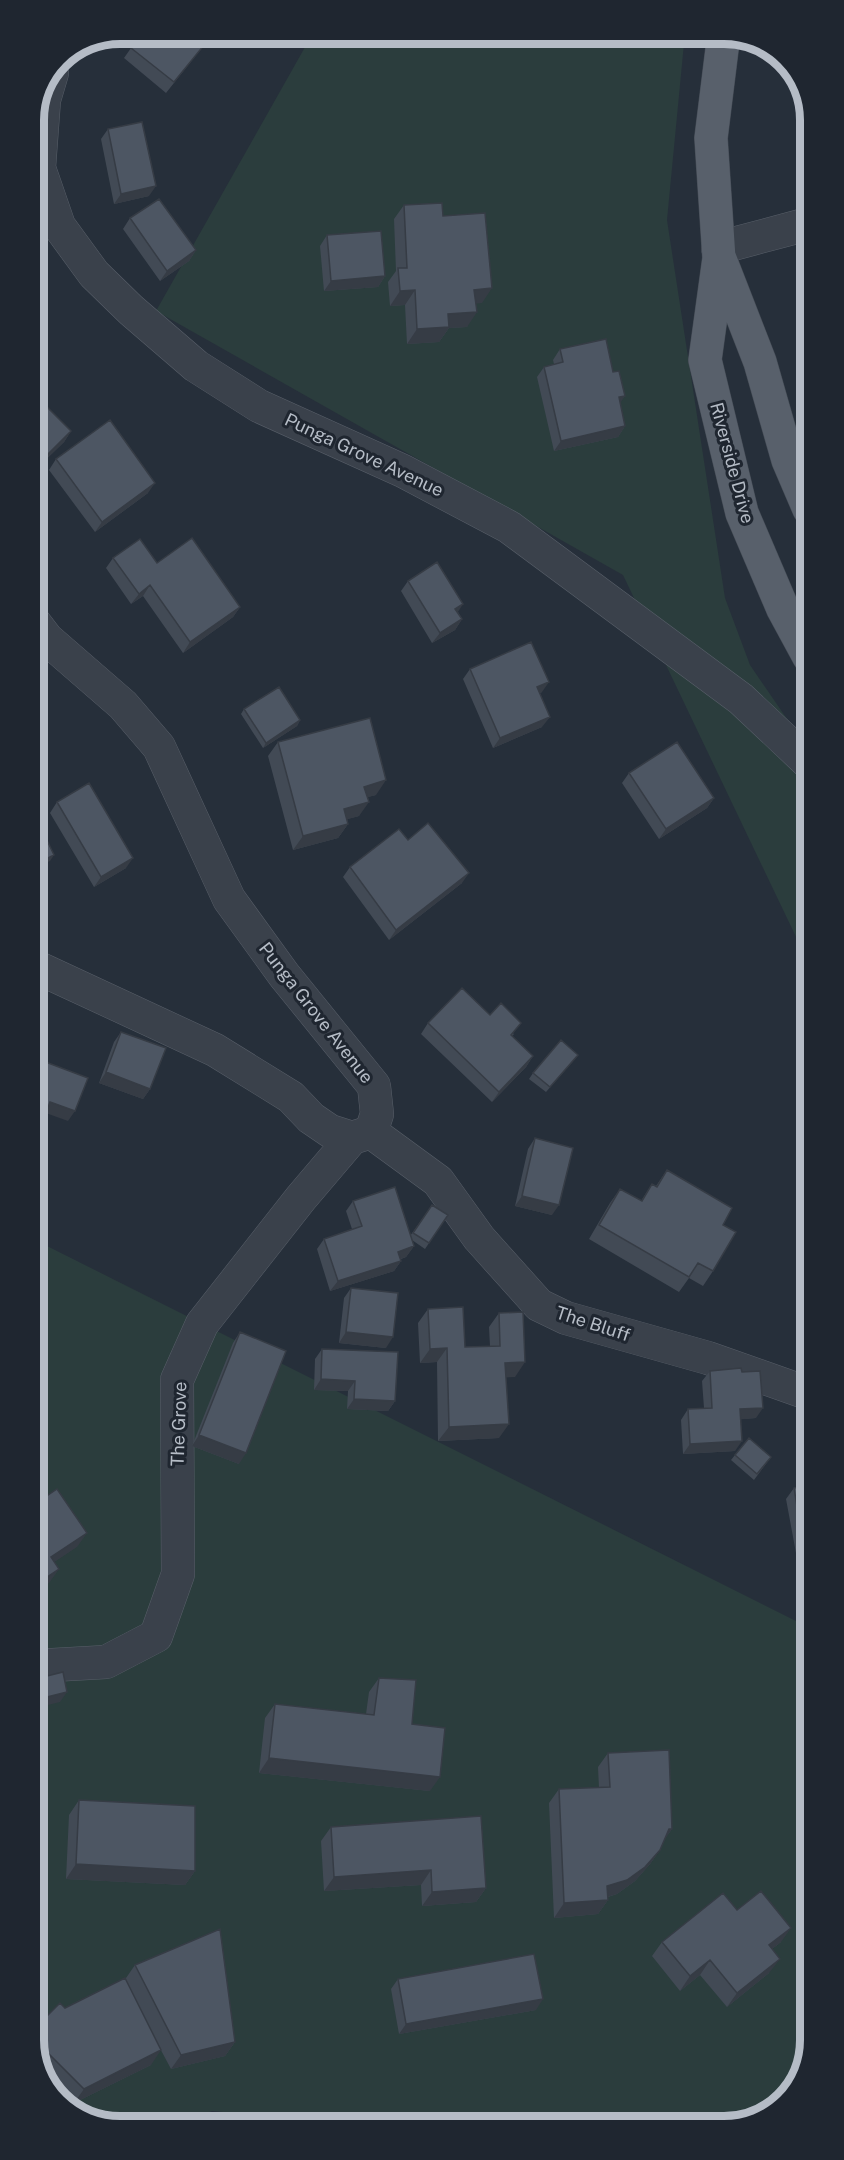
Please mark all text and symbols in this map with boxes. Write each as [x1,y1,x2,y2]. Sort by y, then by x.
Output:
street label: Riverside Drive [706,400,759,526]
street label: Punga Grove Avenue [281,409,447,501]
street label: Punga Grove Avenue [255,938,378,1087]
street label: The Bluff [553,1302,633,1345]
street label: The Grove [167,1381,190,1467]

